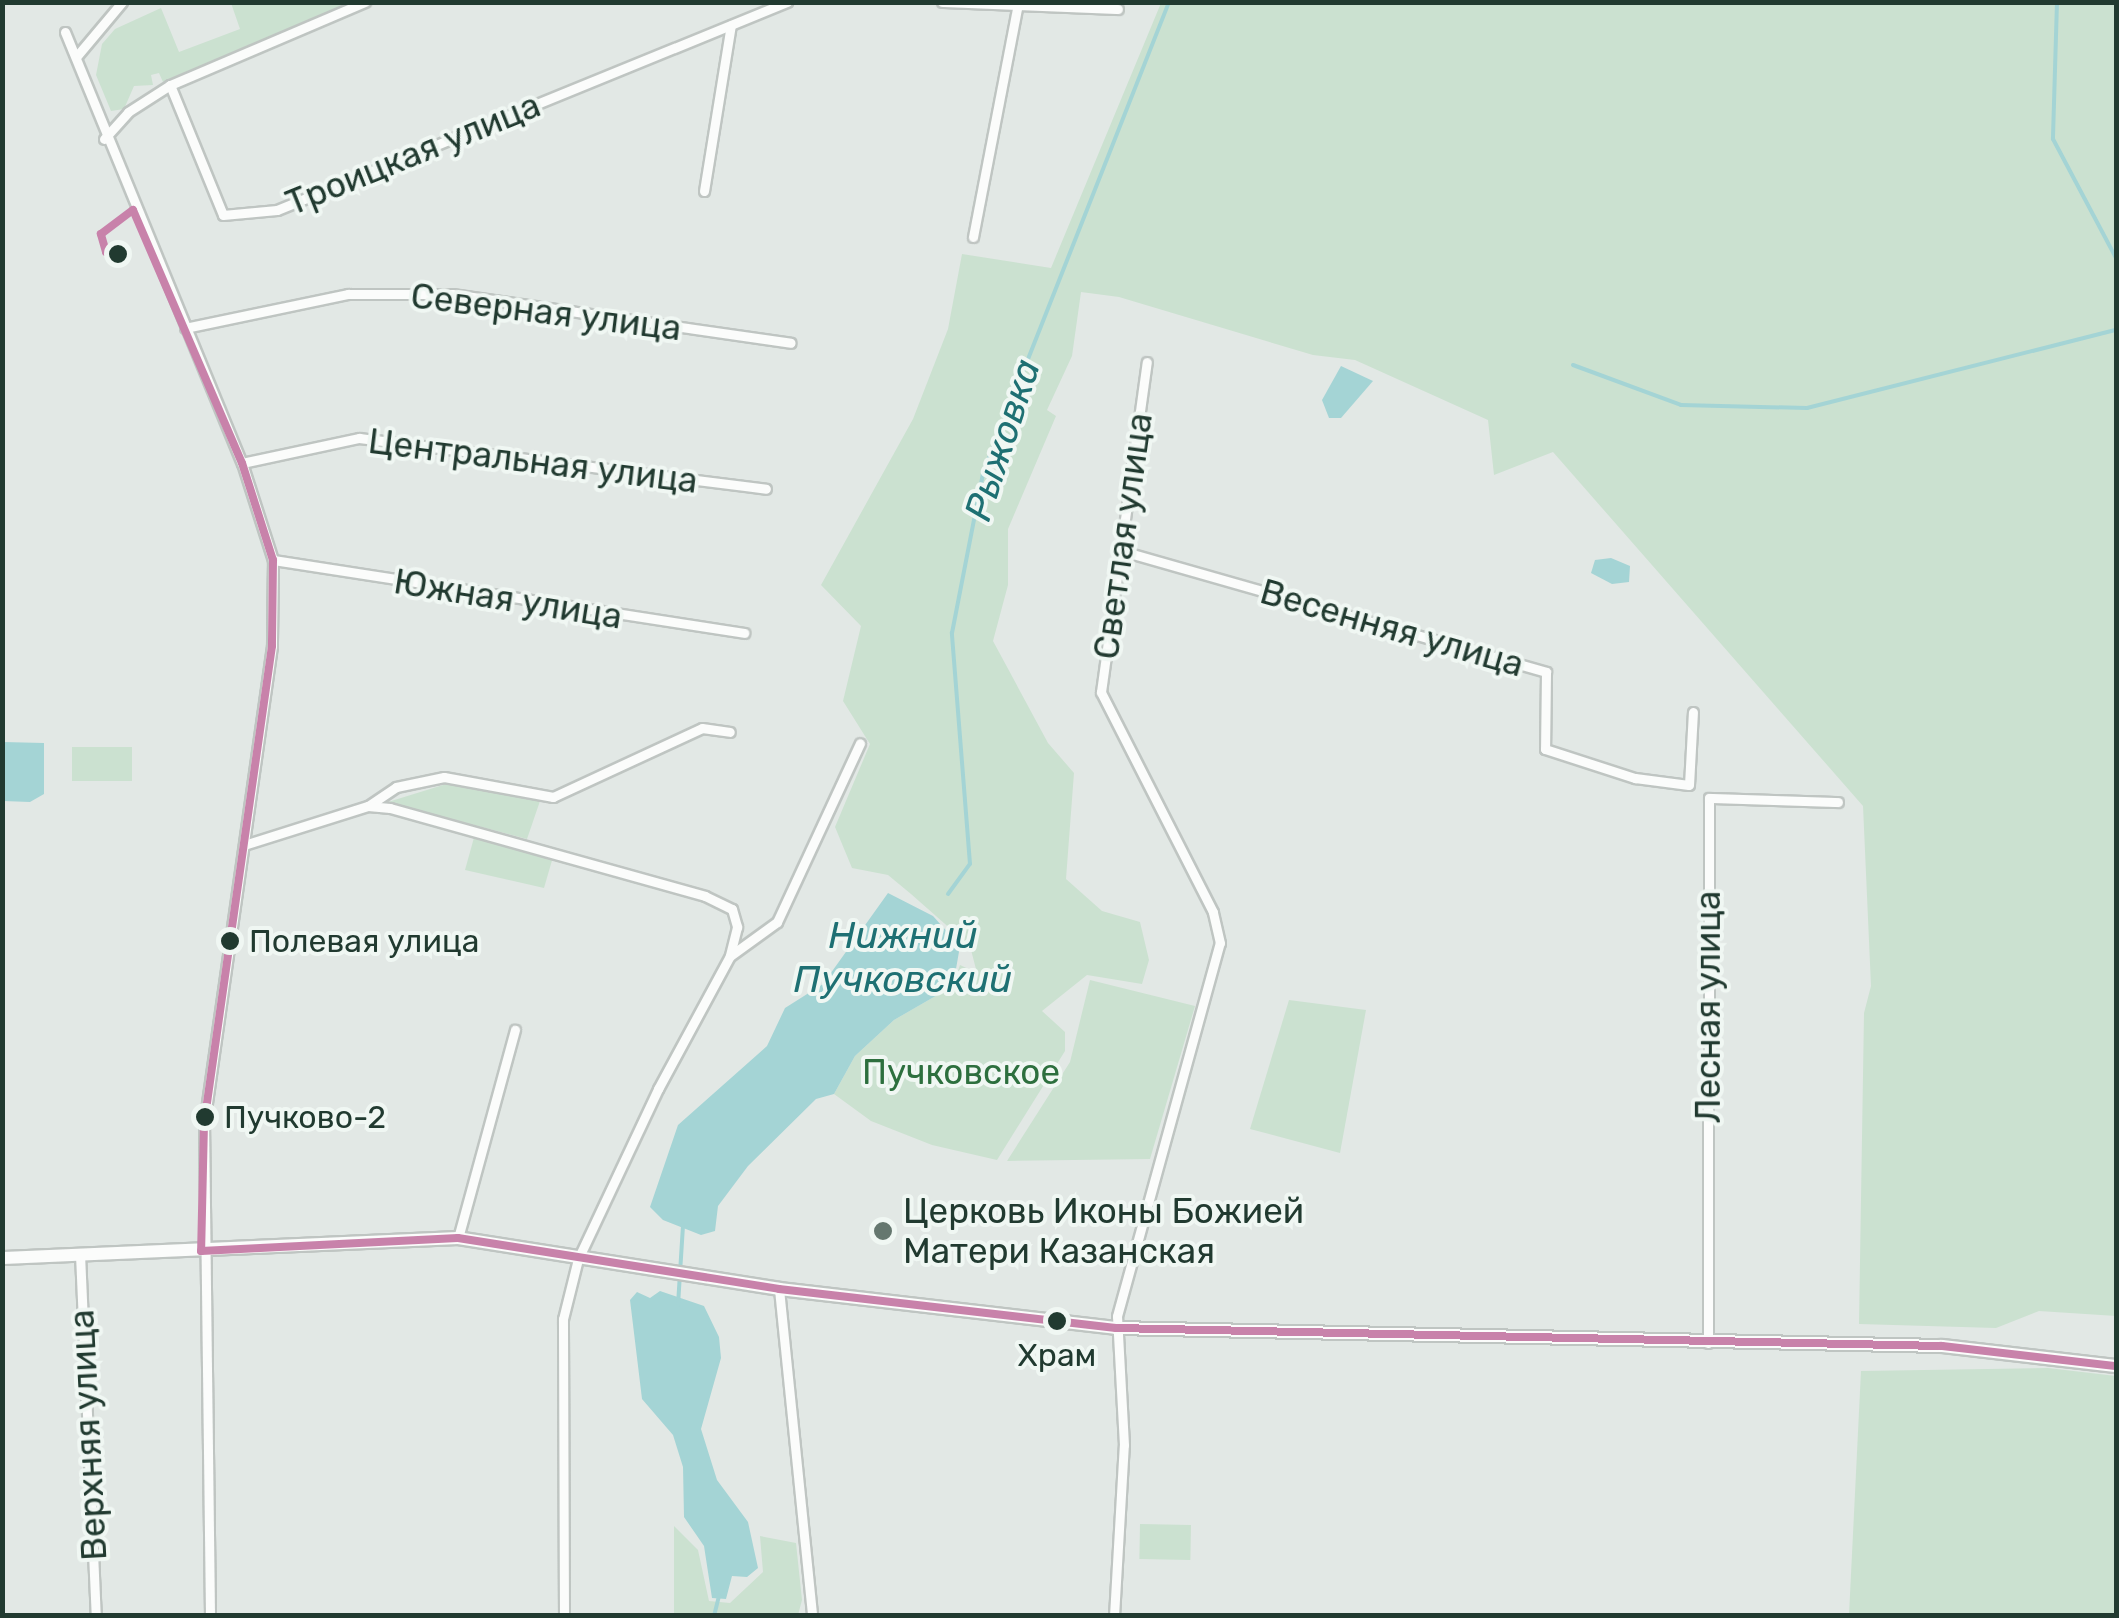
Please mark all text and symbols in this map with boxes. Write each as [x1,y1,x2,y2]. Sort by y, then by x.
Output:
street label: Троицкая улица [280,84,546,224]
unlabelled marker [108,244,128,264]
street label: Северная улица [408,275,684,349]
water label: Рыжовка [955,353,1051,527]
street label: Светлая улица [1085,410,1161,662]
street label: Центральная улица [366,420,700,502]
street label: Южная улица [391,560,625,638]
street label: Весенняя улица [1256,570,1528,686]
street label: Лесная улица [1687,891,1729,1123]
water label: Нижний Пучковский [794,913,1012,1002]
place label: Полевая улица [249,922,479,960]
marker: Полевая улица [220,931,240,951]
park label: Пучковское [862,1051,1060,1093]
place label: Пучково-2 [224,1098,386,1136]
marker: Пучково-2 [195,1107,215,1127]
place label: Церковь Иконы Божией Матери Казанская [903,1190,1304,1272]
marker: Церковь Иконы Божией Матери Казанская [872,1220,894,1242]
street label: Верхняя улица [60,1308,116,1562]
marker: Храм [1047,1311,1067,1331]
place label: Храм [1018,1336,1096,1374]

